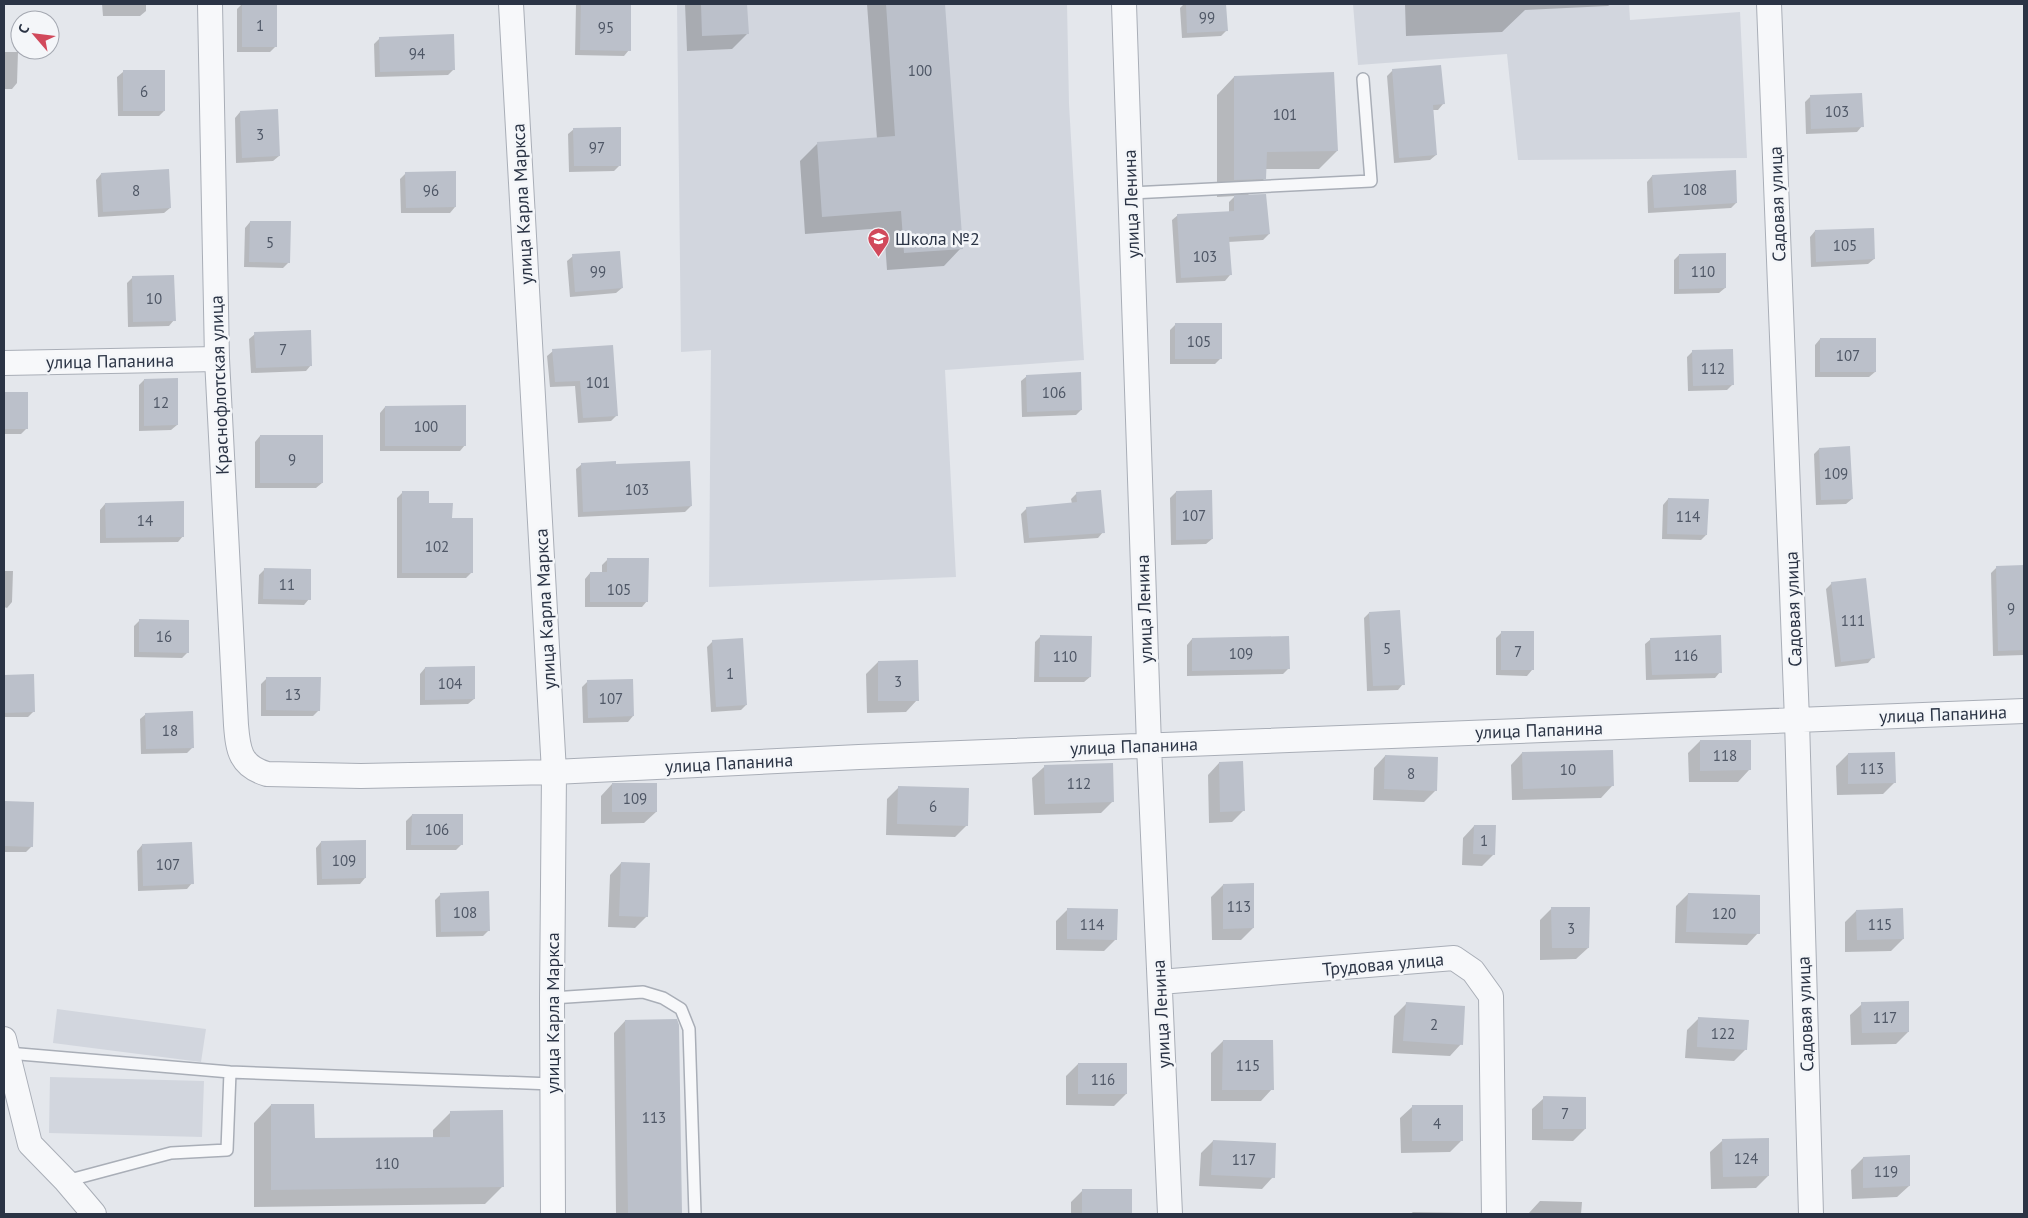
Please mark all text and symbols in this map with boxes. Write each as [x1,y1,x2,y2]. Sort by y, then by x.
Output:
house number: 99 [1199,8,1215,27]
north arrow [10,10,60,60]
house number: 1 [256,16,264,35]
house number: 95 [598,18,614,37]
text: С [14,21,33,37]
house number: 94 [409,44,425,63]
house number: 100 [908,61,932,80]
house number: 6 [140,82,148,101]
house number: 103 [1825,102,1849,121]
house number: 101 [1273,105,1297,124]
street label: улица Карла Маркса [506,123,538,285]
house number: 3 [256,125,264,144]
house number: 97 [589,138,605,157]
street label: Садовая улица [1763,146,1791,262]
street label: улица Ленина [1118,149,1144,259]
house number: 108 [1683,180,1707,199]
house number: 8 [132,181,140,200]
house number: 96 [423,181,439,200]
school or university icon: Школа №2 [867,226,891,257]
place label: Школа №2 [895,227,980,250]
house number: 5 [266,233,274,252]
house number: 105 [1833,236,1857,255]
house number: 103 [1193,247,1217,266]
house number: 99 [590,262,606,281]
house number: 110 [1691,262,1715,281]
house number: 10 [146,289,162,308]
street label: Краснофлотская улица [204,295,234,475]
house number: 105 [1187,332,1211,351]
house number: 7 [279,340,287,359]
house number: 107 [1836,346,1860,365]
street label: улица Папанина [46,348,174,374]
house number: 112 [1701,359,1725,378]
house number: 101 [586,373,610,392]
house number: 106 [1042,383,1066,402]
house number: 12 [153,393,169,412]
house number: 100 [414,417,438,436]
house number: 9 [288,450,296,469]
house number: 109 [1824,464,1848,483]
house number: 103 [625,480,649,499]
house number: 107 [1182,506,1206,525]
house number: 114 [1676,507,1700,526]
house number: 14 [137,511,153,530]
street label: улица Карла Маркса [529,528,561,690]
house number: 102 [425,537,449,556]
street label: Садовая улица [1779,551,1807,667]
street label: улица Ленина [1131,554,1157,664]
house number: 11 [279,575,295,594]
house number: 105 [607,580,631,599]
house number: 9 [2007,599,2015,618]
house number: 111 [1841,611,1865,630]
house number: 16 [156,627,172,646]
house number: 5 [1383,639,1391,658]
house number: 7 [1514,642,1522,661]
house number: 109 [1229,644,1253,663]
house number: 116 [1674,646,1698,665]
house number: 110 [1053,647,1077,666]
house number: 1 [726,664,734,683]
house number: 3 [894,672,902,691]
house number: 104 [438,674,462,693]
house number: 13 [285,685,301,704]
house number: 107 [599,689,623,708]
street label: улица Папанина [1879,700,2007,728]
street label: улица Папанина [1475,716,1603,744]
house number: 18 [162,721,178,740]
street label: улица Папанина [1070,732,1198,760]
house number: 118 [1713,746,1737,765]
street label: улица Папанина [664,748,794,778]
house number: 113 [1860,759,1884,778]
house number: 10 [1560,760,1576,779]
house number: 8 [1407,764,1415,783]
house number: 112 [1067,774,1091,793]
house number: 109 [623,789,647,808]
house number: 6 [929,797,937,816]
house number: 106 [425,820,449,839]
house number: 1 [1480,831,1488,850]
house number: 109 [332,851,356,870]
house number: 107 [156,855,180,874]
house number: 113 [1227,897,1251,916]
house number: 108 [453,903,477,922]
house number: 120 [1712,904,1736,923]
house number: 114 [1080,915,1104,934]
house number: 115 [1868,915,1892,934]
house number: 3 [1567,919,1575,938]
street label: улица Карла Маркса [541,932,564,1094]
street label: Трудовая улица [1321,947,1445,981]
street label: Садовая улица [1791,956,1819,1072]
street label: улица Ленина [1147,959,1175,1069]
house number: 117 [1873,1008,1897,1027]
house number: 2 [1430,1015,1438,1034]
house number: 122 [1711,1024,1735,1043]
house number: 115 [1236,1056,1260,1075]
house number: 116 [1091,1070,1115,1089]
house number: 7 [1561,1104,1569,1123]
house number: 113 [642,1108,666,1127]
house number: 4 [1433,1114,1441,1133]
house number: 124 [1734,1149,1758,1168]
house number: 117 [1232,1150,1256,1169]
house number: 110 [375,1154,399,1173]
house number: 119 [1874,1162,1898,1181]

